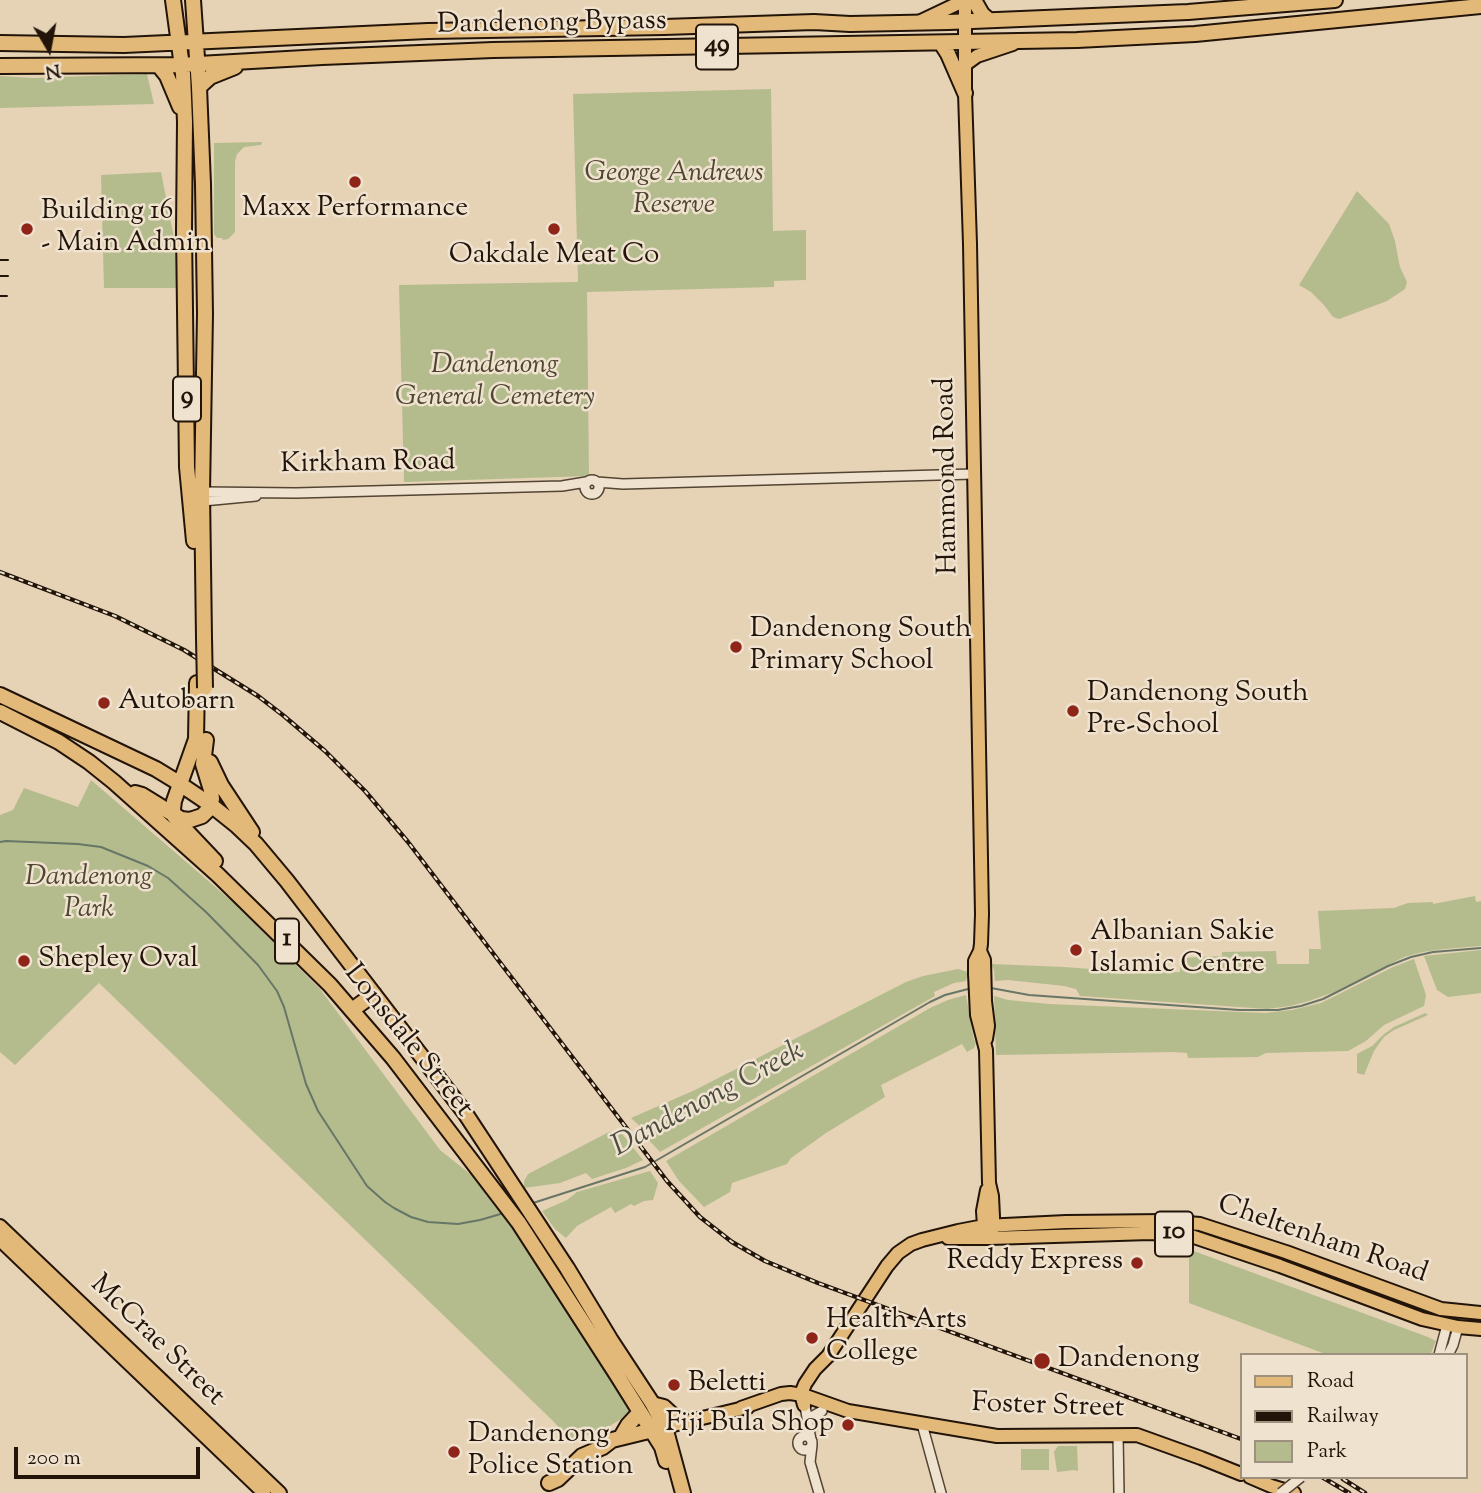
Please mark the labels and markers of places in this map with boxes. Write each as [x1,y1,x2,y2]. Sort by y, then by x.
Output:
marker: Maxx Performance [347,174,363,190]
place label: Maxx Performance [242,193,468,227]
place label: Building 16 - Main Admin [41,196,210,262]
marker: Building 16 - Main Admin [19,221,35,237]
marker: Oakdale Meat Co [546,221,562,237]
place label: Oakdale Meat Co [449,240,659,274]
place label: Dandenong South Primary School [750,614,972,680]
marker: Dandenong South Primary School [728,639,744,655]
place label: Dandenong South Pre-School [1087,678,1309,744]
place label: Autobarn [118,686,235,720]
marker: Autobarn [96,695,112,711]
marker: Dandenong South Pre-School [1065,703,1081,719]
place label: Albanian Sakie Islamic Centre [1090,917,1275,983]
marker: Albanian Sakie Islamic Centre [1068,942,1084,958]
place label: Shepley Oval [38,944,198,978]
marker: Shepley Oval [16,953,32,969]
place label: Reddy Express [947,1246,1123,1280]
marker: Reddy Express [1129,1255,1145,1271]
place label: Health Arts College [826,1305,967,1371]
marker: Health Arts College [804,1330,820,1346]
place label: Dandenong [1058,1344,1199,1378]
marker: Dandenong [1032,1351,1052,1371]
place label: Beletti [688,1368,766,1402]
marker: Beletti [666,1377,682,1393]
place label: Fiji Bula Shop [665,1408,834,1442]
marker: Fiji Bula Shop [840,1417,856,1433]
place label: Dandenong Police Station [468,1419,633,1485]
marker: Dandenong Police Station [446,1444,462,1460]

